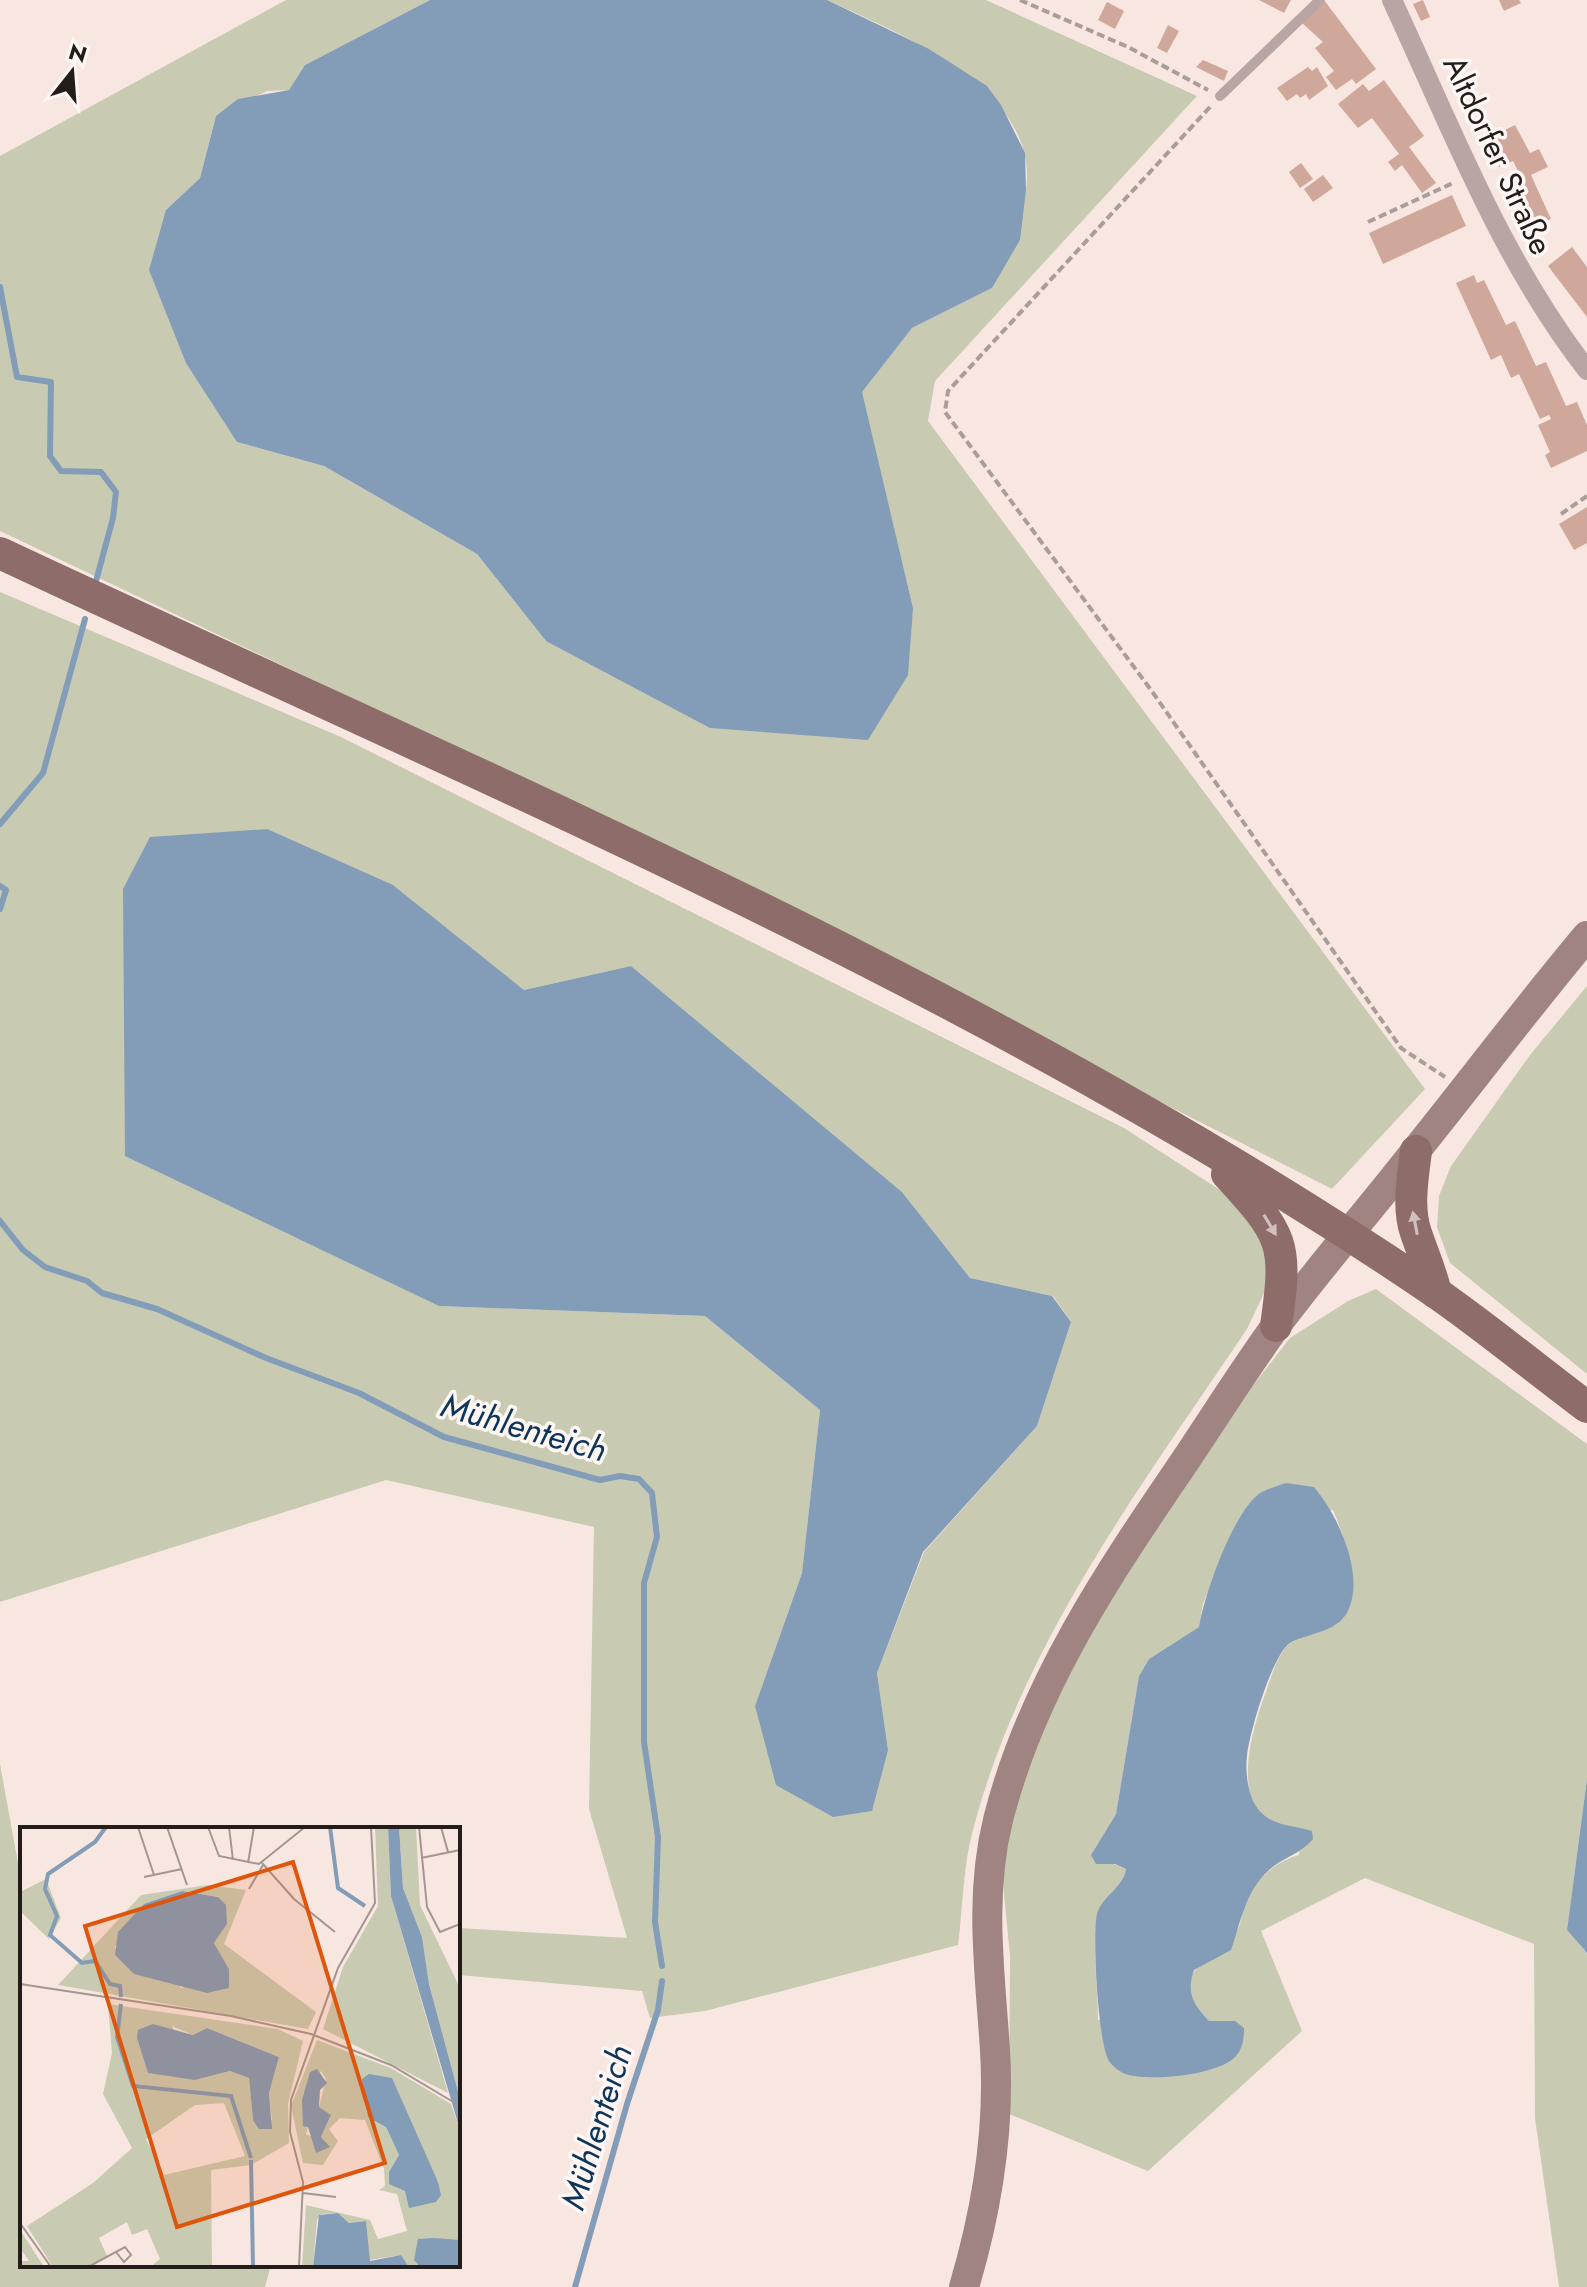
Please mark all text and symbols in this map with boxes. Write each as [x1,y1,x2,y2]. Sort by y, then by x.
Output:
north arrow [32,32,112,112]
text: N [65,35,91,71]
street label: Altdorfer Straße [1432,48,1564,262]
one-way arrow [1408,1211,1421,1236]
one-way arrow [1263,1214,1277,1236]
water label: Mühlenteich [435,1381,612,1474]
inset map [20,1827,460,2267]
water label: Mühlenteich [548,2039,645,2215]

